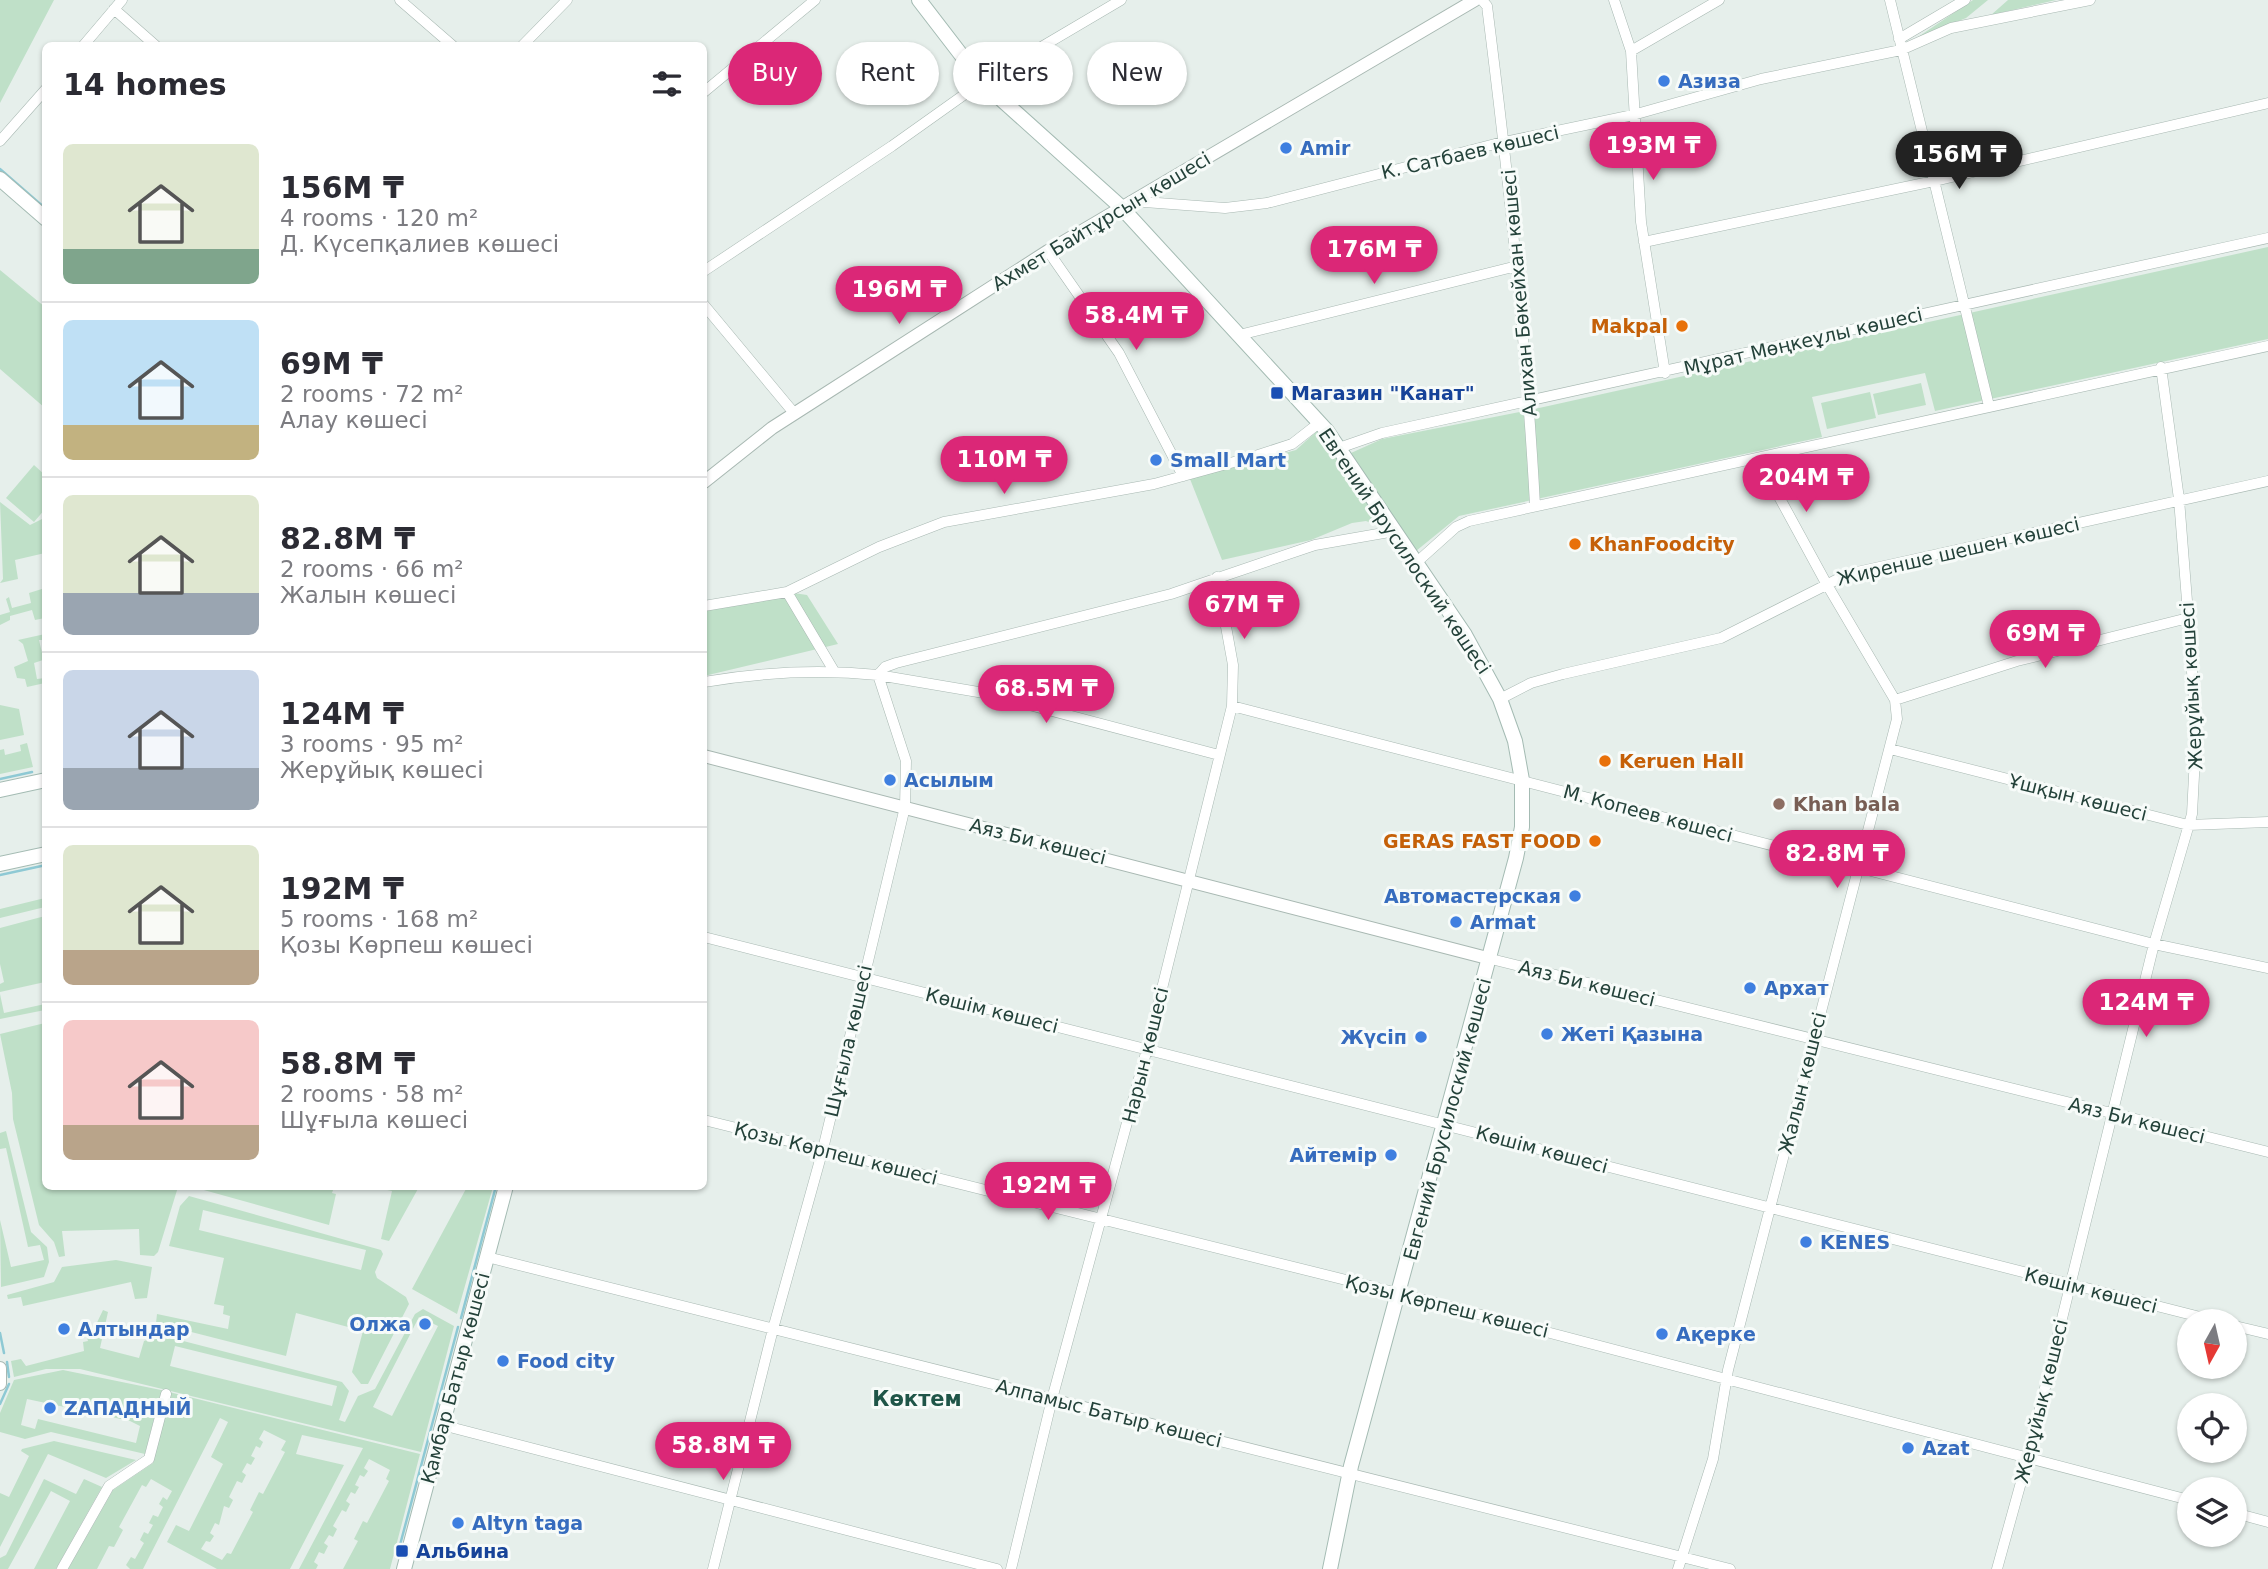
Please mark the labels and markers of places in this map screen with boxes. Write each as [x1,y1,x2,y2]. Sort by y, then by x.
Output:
place label: Азиза [1678,70,1741,92]
marker: Азиза [1656,73,1672,89]
pin: 193M ₸ [1596,122,1710,182]
pin: 156M ₸ [1902,132,2016,191]
place label: Amir [1300,137,1351,159]
marker: Amir [1278,140,1294,156]
pin: 176M ₸ [1317,226,1431,286]
pin: 196M ₸ [842,266,956,326]
pin: 58.4M ₸ [1071,292,1201,352]
place label: Makpal [1591,315,1668,337]
marker: Makpal [1674,318,1690,334]
place label: Магазин "Канат" [1291,382,1475,404]
marker: Магазин "Канат" [1269,385,1285,401]
pin: 110M ₸ [947,436,1061,496]
place label: Small Mart [1170,449,1286,471]
marker: Small Mart [1148,452,1164,468]
pin: 204M ₸ [1749,454,1863,514]
place label: KhanFoodcity [1589,533,1735,555]
marker: KhanFoodcity [1567,536,1583,552]
pin: 67M ₸ [1195,582,1293,641]
pin: 69M ₸ [1996,610,2094,670]
pin: 68.5M ₸ [981,666,1111,725]
place label: Keruen Hall [1619,750,1744,772]
marker: Keruen Hall [1597,753,1613,769]
place label: Асылым [904,769,994,791]
marker: Асылым [882,772,898,788]
place label: Khan bala [1793,793,1900,815]
marker: Khan bala [1771,796,1787,812]
place label: GERAS FAST FOOD [1383,830,1581,852]
pin: 82.8M ₸ [1772,830,1902,890]
marker: GERAS FAST FOOD [1587,833,1603,849]
place label: Автомастерская [1384,885,1561,907]
marker: Автомастерская [1567,888,1583,904]
place label: Armat [1470,911,1536,933]
marker: Armat [1448,914,1464,930]
place label: Архат [1764,977,1828,999]
pin: 124M ₸ [2089,979,2203,1039]
marker: Архат [1742,980,1758,996]
place label: Жеті Қазына [1561,1023,1703,1045]
place label: Жүсіп [1340,1026,1407,1048]
marker: Жеті Қазына [1539,1026,1555,1042]
marker: Жүсіп [1413,1029,1429,1045]
place label: Айтемір [1289,1144,1377,1166]
marker: Айтемір [1383,1147,1399,1163]
pin: 192M ₸ [991,1162,1105,1222]
place label: KENES [1820,1231,1890,1253]
marker: KENES [1798,1234,1814,1250]
place label: Олжа [349,1313,411,1335]
marker: Олжа [417,1316,433,1332]
place label: Алтындар [78,1318,190,1340]
marker: Алтындар [56,1321,72,1337]
place label: Ақерке [1676,1323,1756,1345]
marker: Ақерке [1654,1326,1670,1342]
place label: Food city [517,1350,615,1372]
marker: Food city [495,1353,511,1369]
place label: ZАПАДНЫЙ [64,1397,192,1419]
marker: ZАПАДНЫЙ [42,1400,58,1416]
pin: 58.8M ₸ [658,1422,788,1482]
place label: Azat [1922,1437,1970,1459]
marker: Azat [1900,1440,1916,1456]
place label: Altyn taga [472,1512,583,1534]
marker: Altyn taga [450,1515,466,1531]
place label: Альбина [416,1540,509,1562]
marker: Альбина [394,1543,410,1559]

